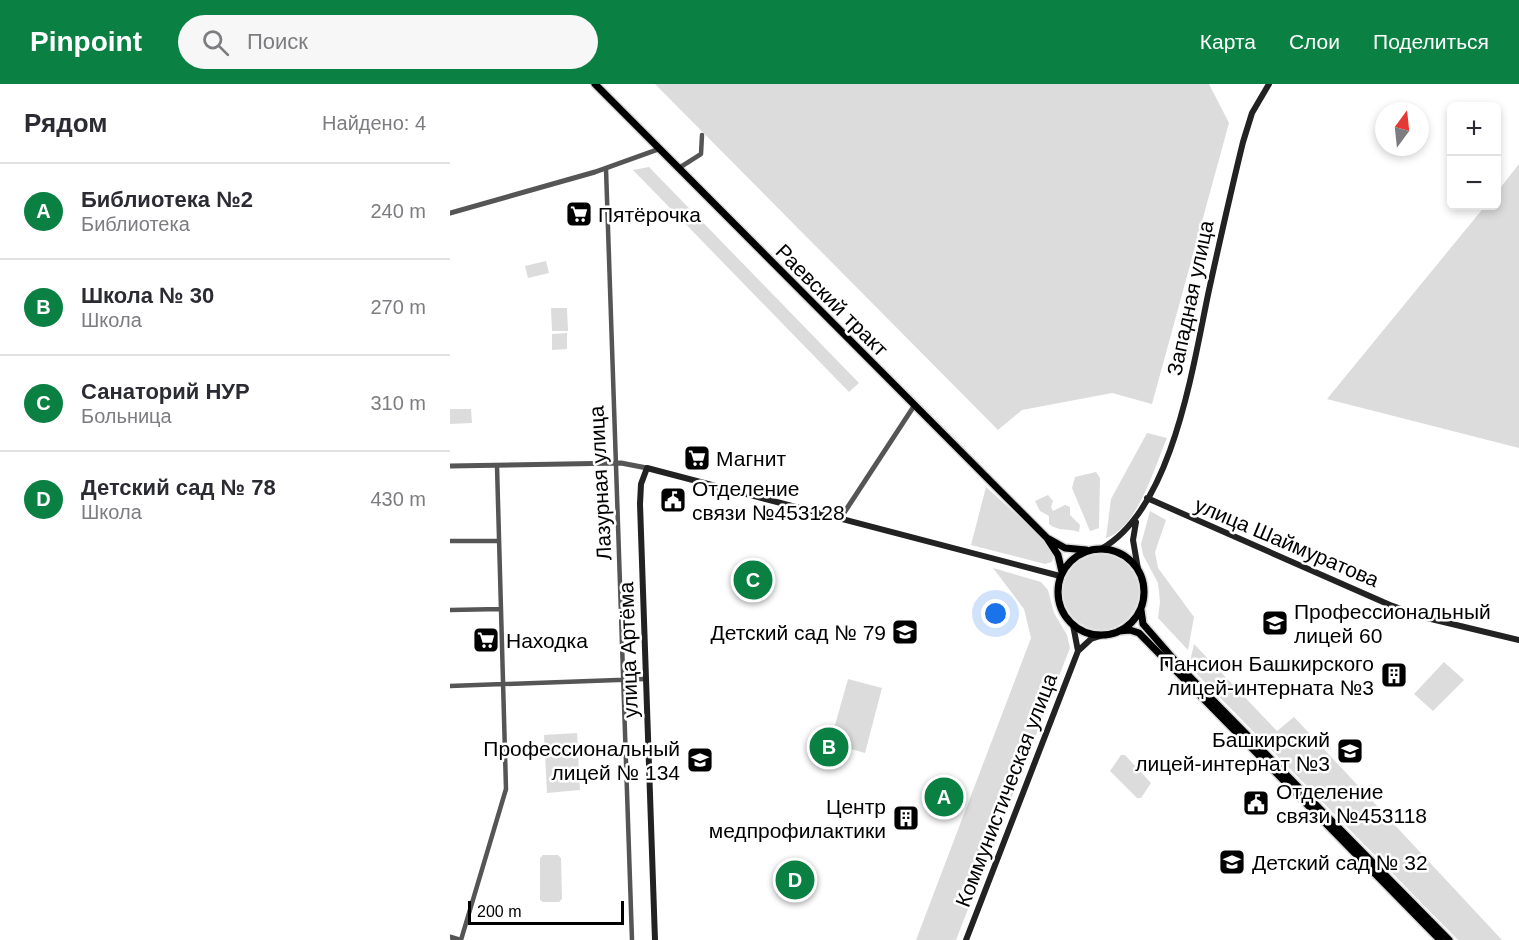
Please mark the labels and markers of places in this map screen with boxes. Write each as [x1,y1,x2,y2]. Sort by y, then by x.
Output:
supermarket icon: Пятёрочка [564,199,594,229]
place label: Пятёрочка [598,203,701,226]
supermarket icon: Магнит [682,443,712,473]
place label: Магнит [716,447,786,470]
place label: Отделение связи №453128 [692,477,845,524]
public building icon: Отделение связи №453128 [658,485,688,515]
pin: C [734,558,772,602]
place label: Профессиональный лицей 60 [1294,600,1491,647]
school or university icon: Профессиональный лицей 60 [1260,608,1290,638]
school or university icon: Детский сад № 79 [890,617,920,647]
place label: Детский сад № 79 [710,621,886,644]
supermarket icon: Находка [471,625,501,655]
place label: Находка [506,629,588,652]
place label: Пансион Башкирского лицей-интерната №3 [1159,652,1374,699]
building icon: Пансион Башкирского лицей-интерната №3 [1379,660,1409,690]
pin: B [810,724,848,770]
place label: Башкирский лицей-интернат №3 [1135,728,1330,775]
school or university icon: Башкирский лицей-интернат №3 [1335,736,1365,766]
place label: Профессиональный лицей № 134 [483,737,680,784]
school or university icon: Профессиональный лицей № 134 [685,745,715,775]
pin: A [924,774,964,820]
place label: Отделение связи №453118 [1276,780,1427,827]
public building icon: Отделение связи №453118 [1241,788,1271,818]
place label: Центр медпрофилактики [709,795,886,842]
building icon: Центр медпрофилактики [891,803,921,833]
school or university icon: Детский сад № 32 [1217,847,1247,877]
place label: Детский сад № 32 [1252,851,1428,874]
pin: D [776,858,814,902]

